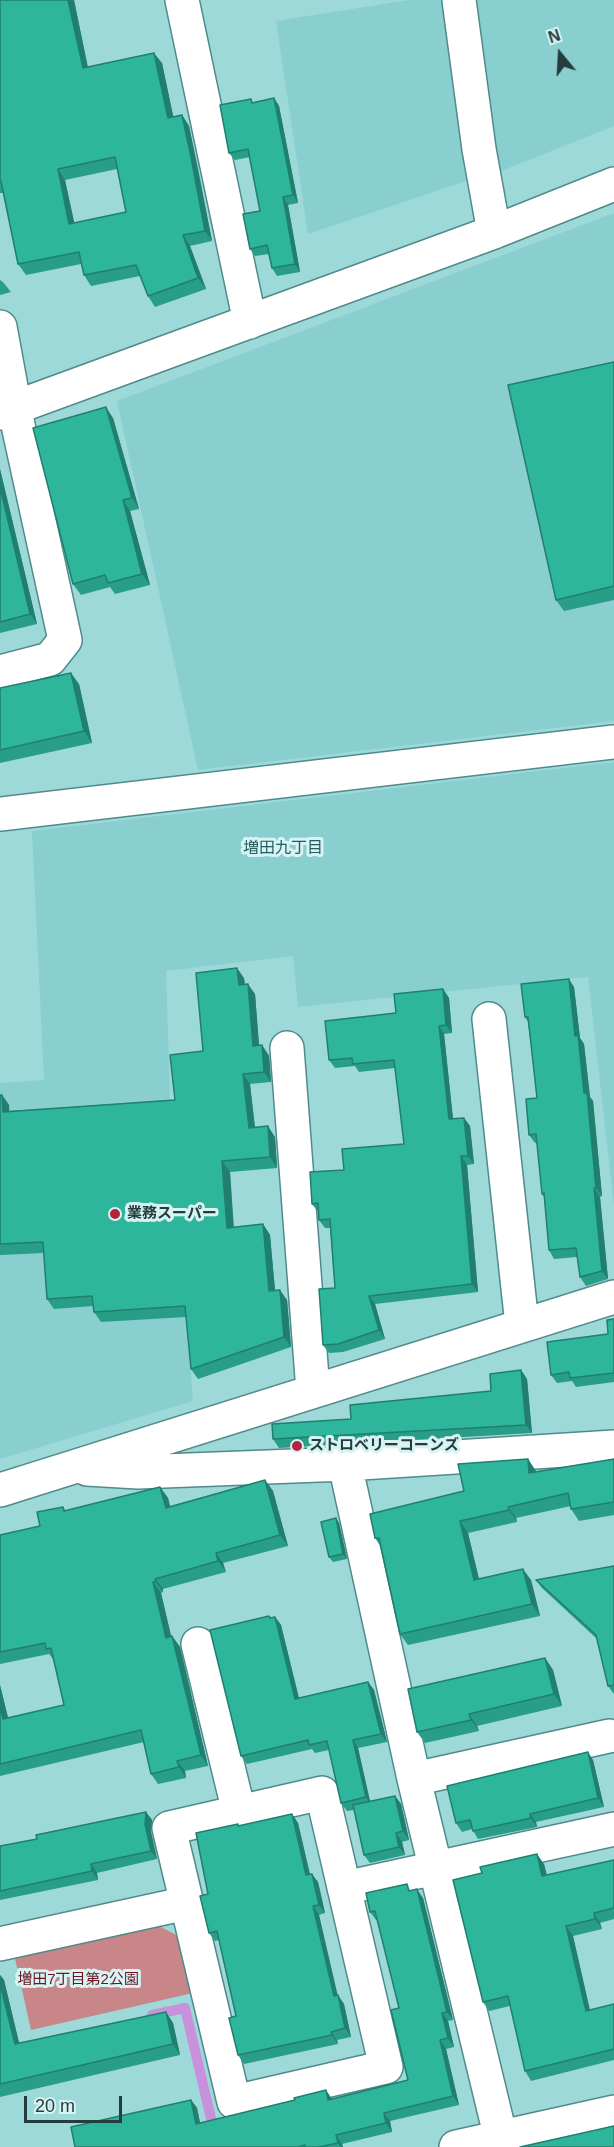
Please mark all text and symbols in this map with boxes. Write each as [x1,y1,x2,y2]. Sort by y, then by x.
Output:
north arrow [530,24,590,84]
text: N [546,27,562,46]
district label: 増田九丁目 [243,839,323,859]
place label: 業務スーパー [127,1205,217,1223]
marker: 業務スーパー [108,1207,122,1221]
place label: ストロベリーコーンズ [309,1437,459,1455]
marker: ストロベリーコーンズ [290,1439,304,1453]
park label: 増田7丁目第2公園 [17,1971,139,1989]
scale bar [27,2084,124,2122]
text: 20 m [35,2096,75,2116]

